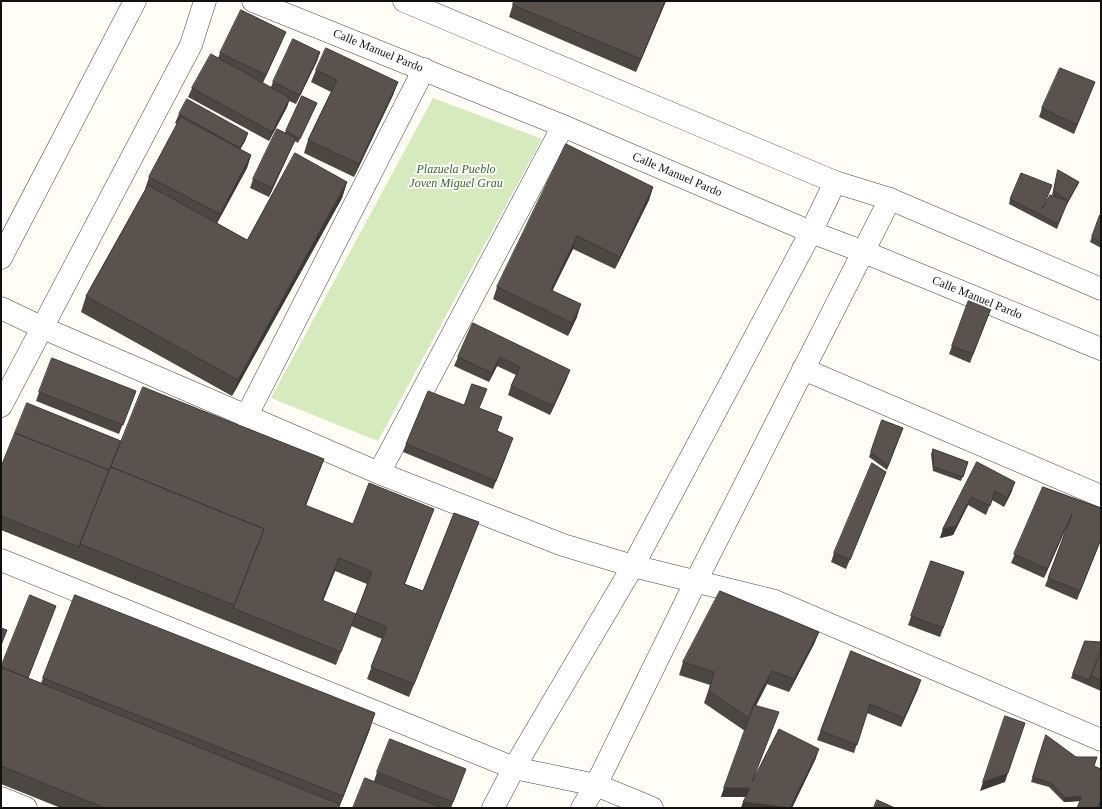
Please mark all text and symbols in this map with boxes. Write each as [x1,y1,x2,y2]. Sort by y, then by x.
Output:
street label: Calle Manuel Pardo [331,26,425,76]
street label: Calle Manuel Pardo [630,150,724,200]
park label: Plazuela Pueblo Joven Miguel Grau [409,163,503,191]
street label: Calle Manuel Pardo [930,273,1024,323]

